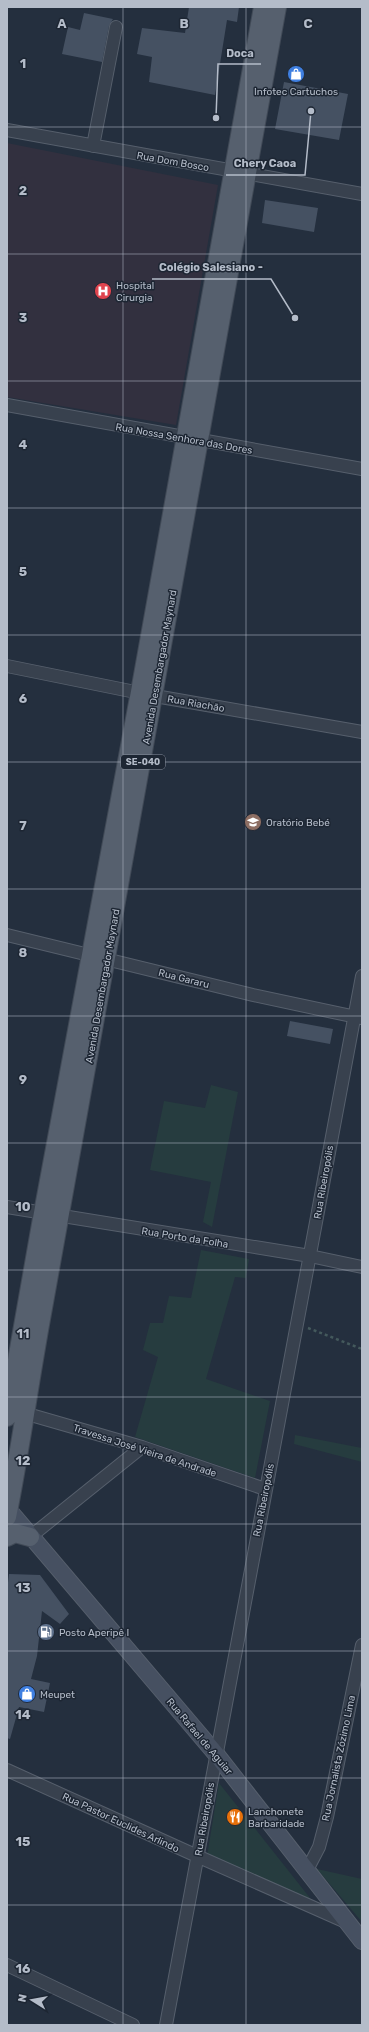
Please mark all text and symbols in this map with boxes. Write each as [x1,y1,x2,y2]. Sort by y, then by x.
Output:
text: A [57,16,67,31]
text: B [179,16,189,31]
text: C [303,16,313,31]
callout: Doca [218,41,261,64]
text: Doca [226,47,254,60]
text: 1 [20,56,26,71]
shop icon: Infotec Cartuchos [286,64,306,84]
place label: Infotec Cartuchos [254,86,338,98]
street label: Rua Dom Bosco [136,150,210,174]
callout: Chery Caoa [226,152,305,175]
text: Chery Caoa [234,157,296,170]
text: 2 [19,183,27,198]
callout: Colégio Salesiano - [152,256,271,279]
text: Colégio Salesiano - [159,261,263,274]
place label: Hospital Cirurgia [116,280,154,304]
hospital icon: Hospital Cirurgia [93,281,113,301]
text: 3 [19,310,28,325]
street label: Rua Nossa Senhora das Dores [114,421,253,457]
text: 4 [19,437,28,452]
text: 5 [19,564,27,579]
street label: Avenida Desembargador Maynard [141,589,179,745]
text: 6 [19,691,28,706]
street label: Rua Riachão [166,693,226,715]
road number: SE-040 [121,755,165,769]
school or university icon: Oratório Bebé [243,812,263,832]
place label: Oratório Bebé [266,817,330,829]
text: 7 [19,818,27,833]
street label: Avenida Desembargador Maynard [84,908,122,1064]
text: 8 [19,945,28,960]
street label: Rua Gararu [157,967,210,991]
text: 9 [19,1072,27,1087]
street label: Rua Ribeiropólis [312,1144,336,1220]
text: 10 [15,1199,31,1214]
street label: Rua Porto da Folha [140,1225,229,1251]
text: 11 [17,1326,29,1341]
street label: Travessa José Vieira de Andrade [71,1422,218,1480]
text: 12 [16,1453,30,1468]
street label: Rua Ribeiropólis [251,1462,277,1538]
text: 13 [15,1580,31,1595]
fuel station icon: Posto Aperipê I [36,1622,56,1642]
place label: Posto Aperipê I [59,1627,129,1639]
shop icon: Meupet [17,1684,37,1704]
place label: Meupet [40,1689,75,1701]
street label: Rua Jornalista Zózimo Lima [320,1694,358,1822]
street label: Rua Rafael de Aguiar [164,1696,235,1778]
text: 14 [15,1707,31,1722]
street label: Rua Ribeiropólis [193,1781,217,1857]
street label: Rua Pastor Euclides Arlindo [60,1791,181,1855]
place label: Lanchonete Barbaridade [248,1806,305,1830]
restaurant icon: Lanchonete Barbaridade [225,1807,245,1827]
text: 15 [16,1834,30,1849]
text: 16 [16,1961,31,1976]
north arrow [12,1980,52,2020]
text: N [16,1993,30,2003]

